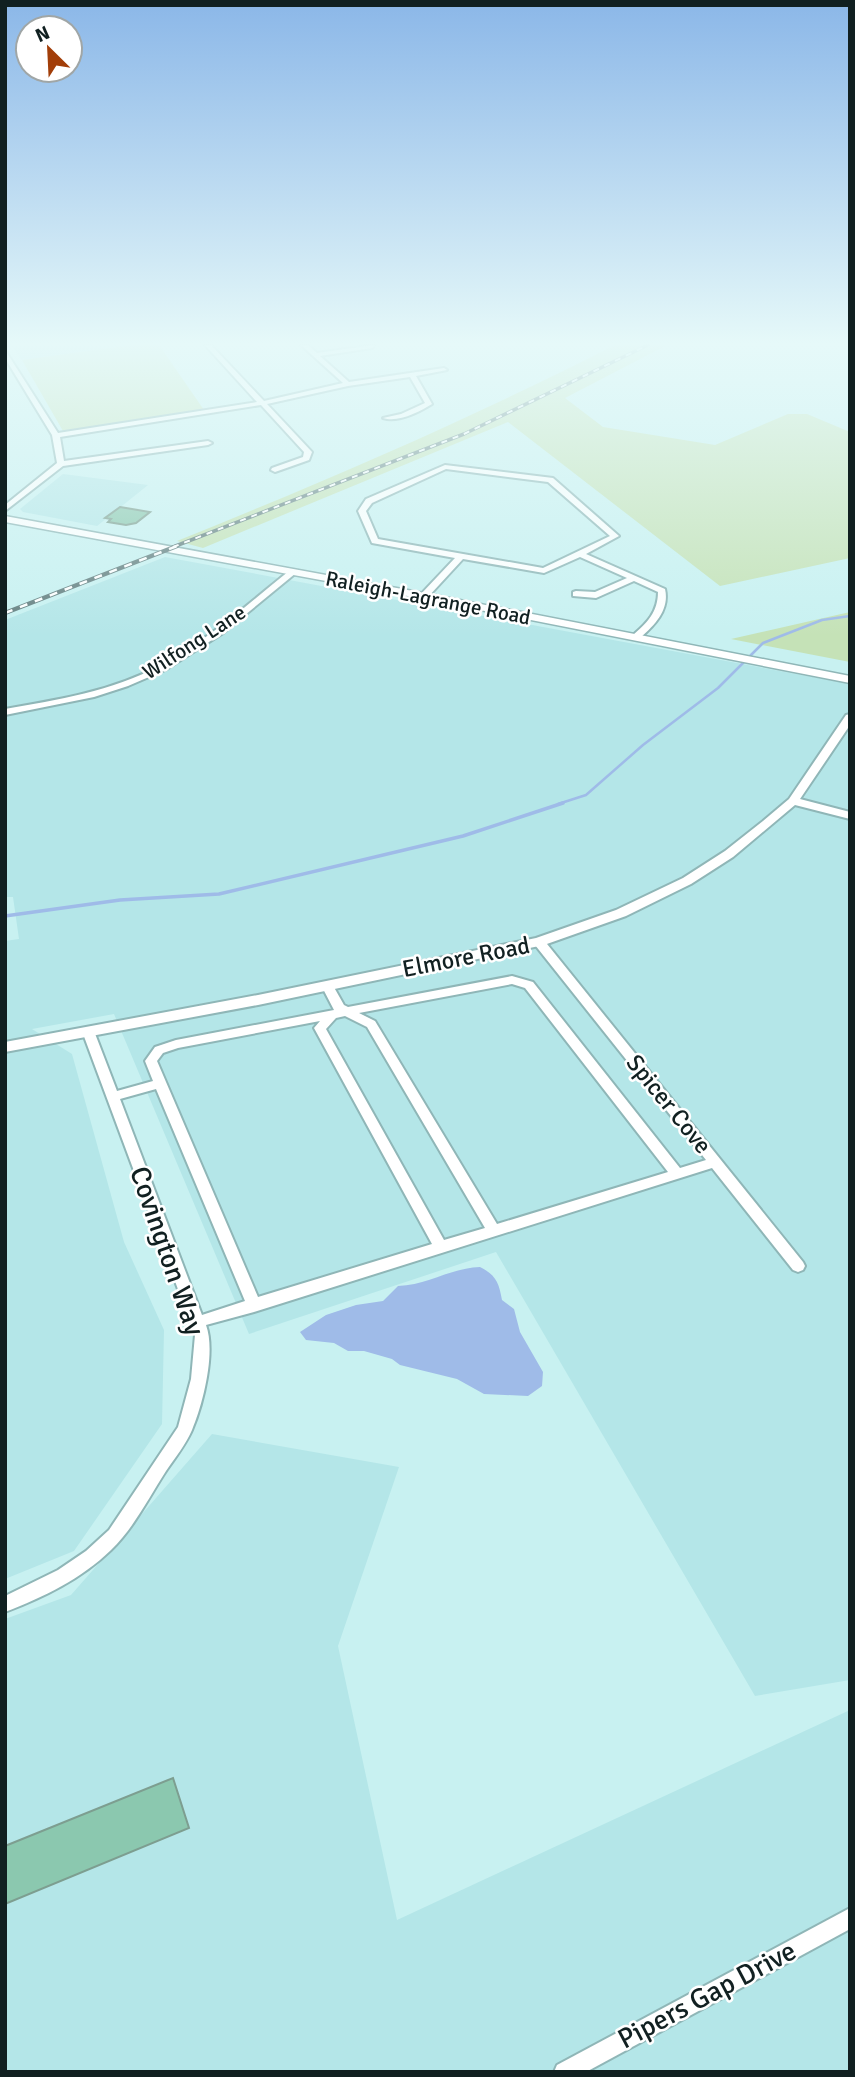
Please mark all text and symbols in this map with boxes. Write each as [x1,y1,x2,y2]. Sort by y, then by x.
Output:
north arrow [14,14,84,84]
text: N [32,21,53,48]
street label: Raleigh-Lagrange Road [323,565,533,631]
street label: Wilfong Lane [137,599,251,685]
street label: Elmore Road [400,930,532,984]
street label: Spicer Cove [620,1048,718,1160]
street label: Covington Way [122,1162,212,1340]
street label: Pipers Gap Drive [612,1934,802,2056]

